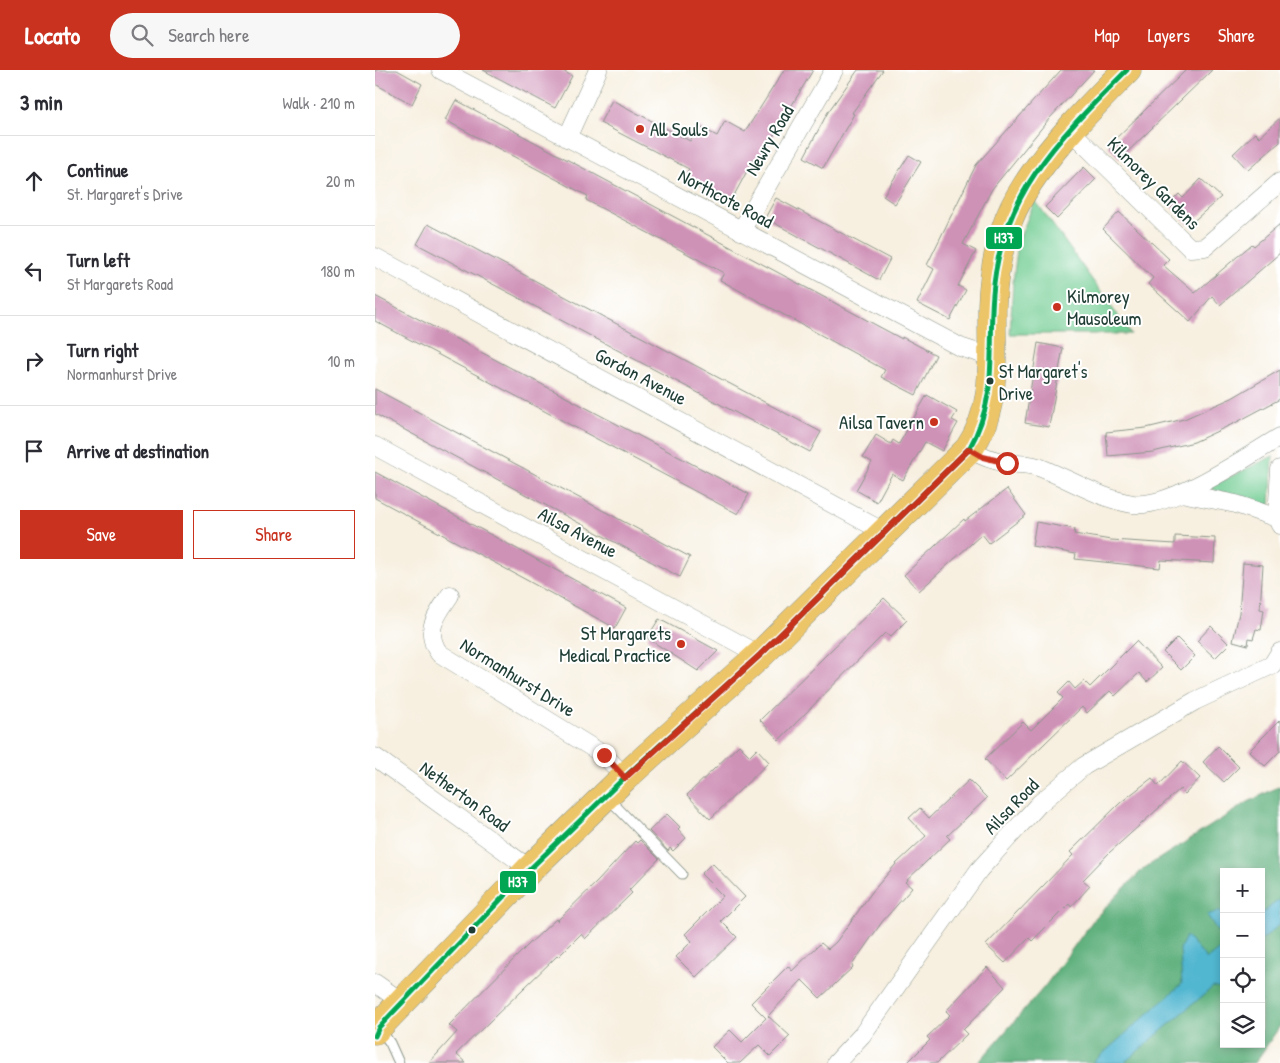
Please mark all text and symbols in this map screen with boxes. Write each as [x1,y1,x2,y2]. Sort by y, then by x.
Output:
search box [110,13,460,58]
text: Locato [25,19,80,51]
icon: search [128,21,156,49]
text: Search here [168,22,249,48]
text: Map [1094,23,1120,48]
text: Layers [1148,23,1190,48]
text: Share [1218,23,1255,48]
text: 3 min [20,88,63,117]
text: Walk · 210 m [282,92,355,114]
street label: Newry Road [738,100,800,180]
place label: All Souls [650,116,708,142]
marker: All Souls [634,123,646,135]
street label: Kilmorey Gardens [1102,131,1206,235]
text: Continue [67,157,128,183]
street label: Northcote Road [674,162,779,234]
icon: ahead [20,167,48,195]
text: 20 m [326,170,355,192]
text: St. Margaret's Drive [67,183,183,205]
line badge: H37 [985,226,1023,250]
text: H37 [994,228,1014,247]
text: Turn left [67,247,130,273]
icon: left [20,257,48,285]
text: 180 m [321,260,355,282]
text: St Margarets Road [67,273,173,295]
place label: Kilmorey Mausoleum [1067,283,1142,331]
marker: Kilmorey Mausoleum [1051,301,1063,313]
text: Turn right [67,337,138,363]
street label: Gordon Avenue [591,341,692,411]
icon: right [20,347,48,375]
text: 10 m [327,350,355,372]
place label: St Margaret's Drive [999,359,1088,406]
text: Normanhurst Drive [67,363,177,385]
marker: St Margaret's Drive [985,376,995,386]
place label: Ailsa Tavern [839,409,924,435]
marker: Ailsa Tavern [928,416,940,428]
icon: arrive [20,437,48,465]
text: Arrive at destination [67,438,209,464]
route start [996,452,1019,475]
street label: Ailsa Avenue [534,500,622,564]
button: Save [20,510,183,559]
button: Share [193,510,355,559]
place label: St Margarets Medical Practice [559,620,671,668]
street label: Normanhurst Drive [456,631,581,723]
marker: St Margarets Medical Practice [675,638,687,650]
route end [593,744,616,767]
street label: Netherton Road [415,755,516,838]
street label: Ailsa Road [978,772,1045,840]
map controls [1220,868,1265,1048]
button: + [1220,868,1265,913]
line badge: H37 [499,870,537,894]
text: H37 [508,872,528,891]
button: − [1220,913,1265,958]
unlabelled marker [467,925,477,935]
button: locate [1220,958,1265,1003]
button: layers [1220,1003,1265,1048]

